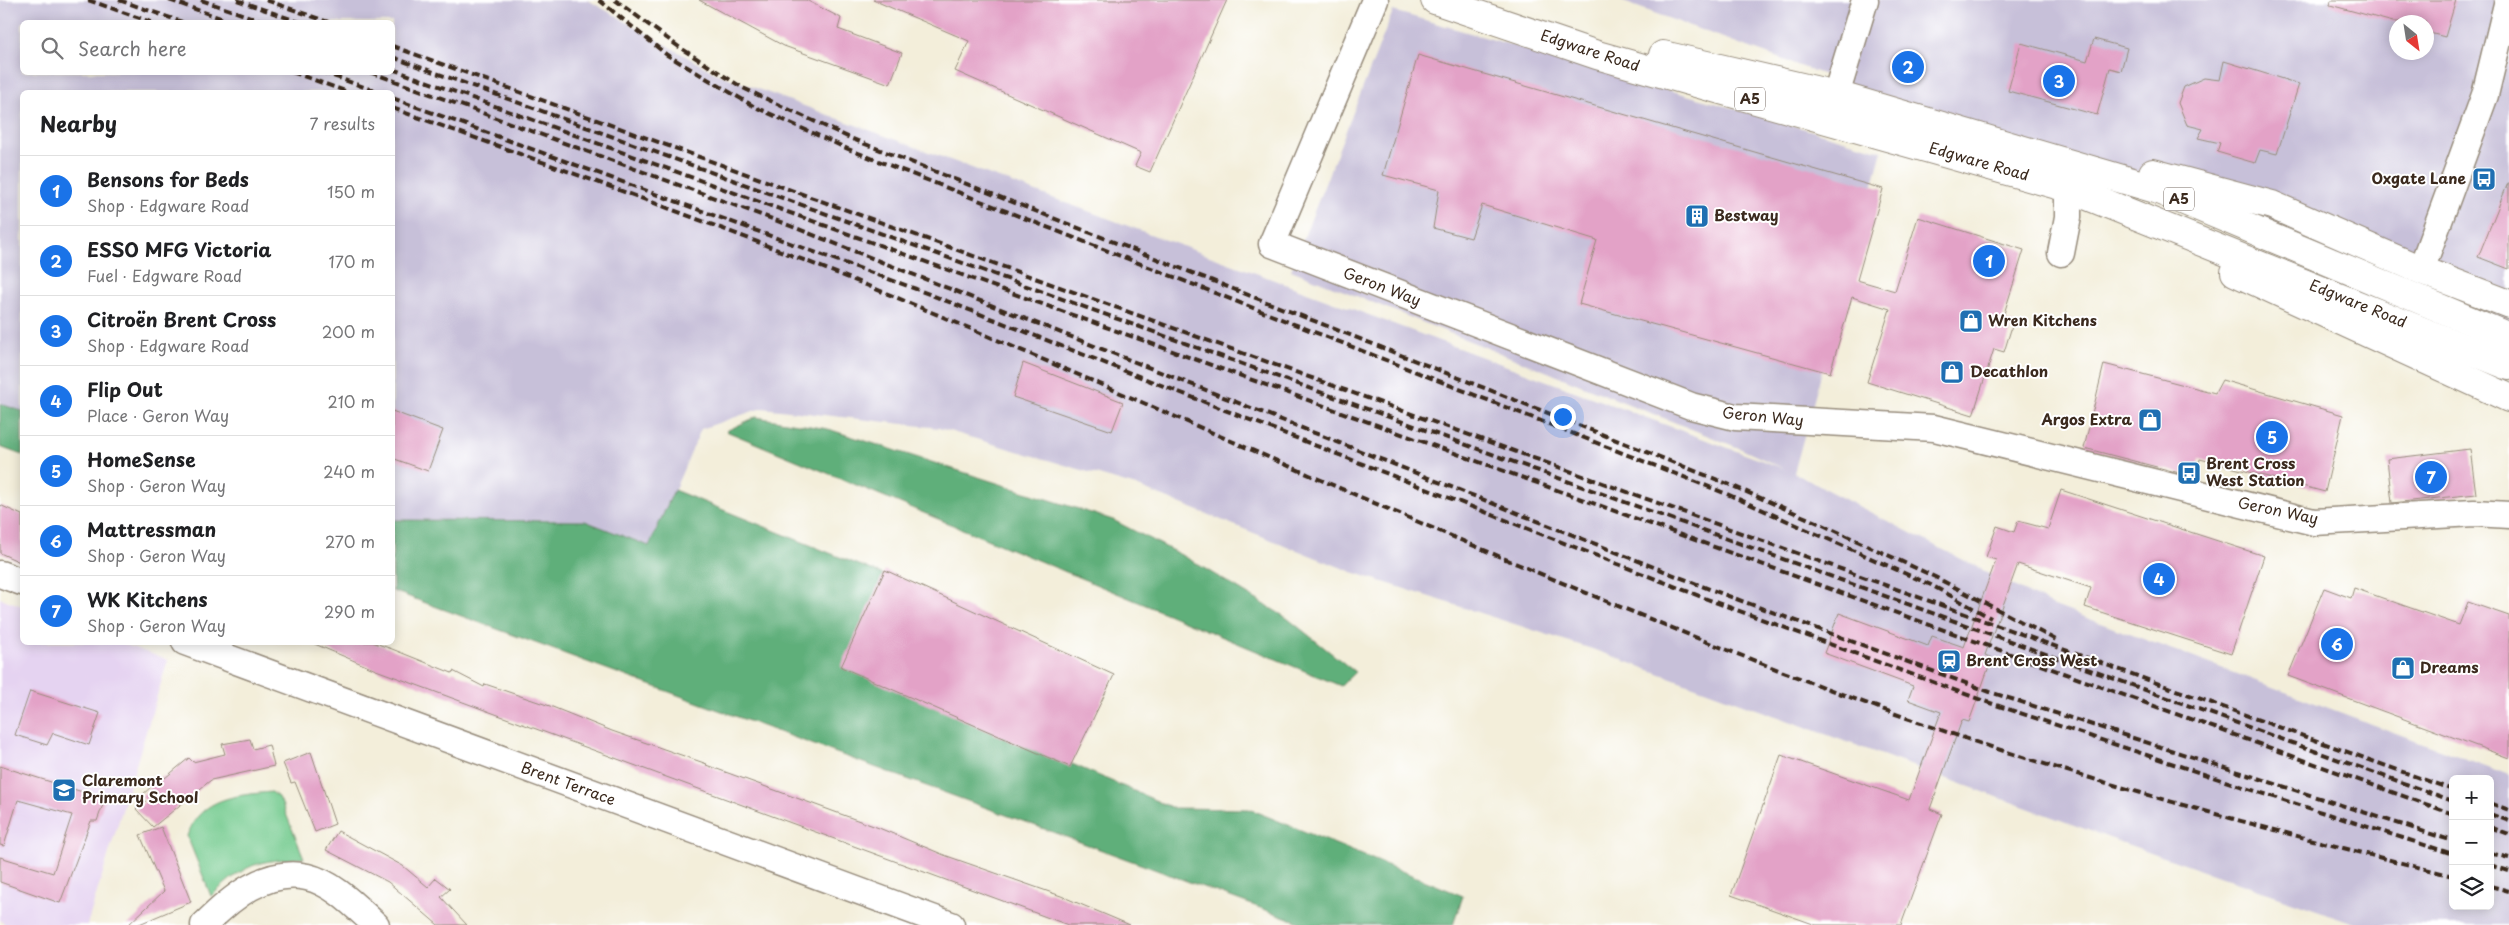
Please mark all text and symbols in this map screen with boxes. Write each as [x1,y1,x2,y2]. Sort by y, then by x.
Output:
north arrow [2389,15,2434,60]
search box [20,20,395,75]
street label: Edgware Road [1538,23,1643,76]
icon: search [38,34,66,62]
text: Search here [78,34,187,62]
pin: 2 [1892,48,1924,86]
pin: 3 [2043,62,2075,100]
road number: A5 [1735,88,1765,110]
text: Nearby [40,107,117,139]
text: 7 results [310,111,375,135]
street label: Edgware Road [1927,135,2032,186]
text: Bensons for Beds [87,165,249,193]
place label: Oxgate Lane [2371,166,2467,189]
bus stop icon: Oxgate Lane [2471,166,2497,192]
text: 1 [52,179,60,203]
text: 150 m [327,179,375,203]
road number: A5 [2164,188,2194,210]
text: Shop · Edgware Road [87,193,249,217]
building icon: Bestway [1684,203,1710,229]
place label: Bestway [1714,203,1779,226]
text: ESSO MFG Victoria [87,235,272,263]
pin: 1 [1973,242,2005,280]
text: 2 [50,249,62,273]
text: 170 m [329,249,375,273]
street label: Geron Way [1340,260,1425,311]
text: Fuel · Edgware Road [87,263,242,287]
street label: Edgware Road [2306,273,2411,333]
text: Citroën Brent Cross [87,305,276,333]
shop icon: Wren Kitchens [1958,308,1984,334]
place label: Wren Kitchens [1988,308,2097,331]
text: 3 [51,319,61,343]
text: 200 m [322,319,375,343]
text: Shop · Edgware Road [87,333,249,357]
shop icon: Decathlon [1939,359,1965,385]
place label: Decathlon [1970,359,2048,382]
text: Flip Out [87,375,163,403]
text: 4 [51,389,61,413]
text: 210 m [327,389,375,413]
street label: Geron Way [1721,400,1805,431]
text: Place · Geron Way [87,403,229,427]
your location [1550,404,1576,430]
place label: Argos Extra [2040,407,2132,430]
shop icon: Argos Extra [2137,407,2163,433]
pin: 5 [2256,418,2288,456]
text: HomeSense [87,445,196,473]
place label: Brent Cross West Station [2206,451,2305,491]
pin: 7 [2415,458,2447,496]
text: 5 [51,459,61,483]
text: 240 m [323,459,375,483]
bus stop icon: Brent Cross West Station [2176,460,2202,486]
text: Shop · Geron Way [87,473,226,497]
street label: Geron Way [2236,490,2321,529]
text: Mattressman [87,515,216,543]
text: 6 [50,529,62,553]
text: 270 m [325,529,375,553]
text: Shop · Geron Way [87,543,226,567]
pin: 4 [2143,560,2175,598]
text: WK Kitchens [87,585,208,613]
text: 7 [51,599,61,623]
text: 290 m [324,599,375,623]
text: Shop · Geron Way [87,613,226,637]
pin: 6 [2321,625,2353,663]
station icon: Brent Cross West [1936,648,1962,674]
place label: Brent Cross West [1966,648,2097,671]
shop icon: Dreams [2390,655,2416,681]
place label: Dreams [2420,655,2479,678]
street label: Brent Terrace [518,755,619,810]
place label: Claremont Primary School [82,768,198,808]
map controls [2449,775,2494,910]
button: + [2449,775,2494,820]
school or university icon: Claremont Primary School [51,777,77,803]
button: − [2449,820,2494,865]
button: layers [2449,865,2494,910]

